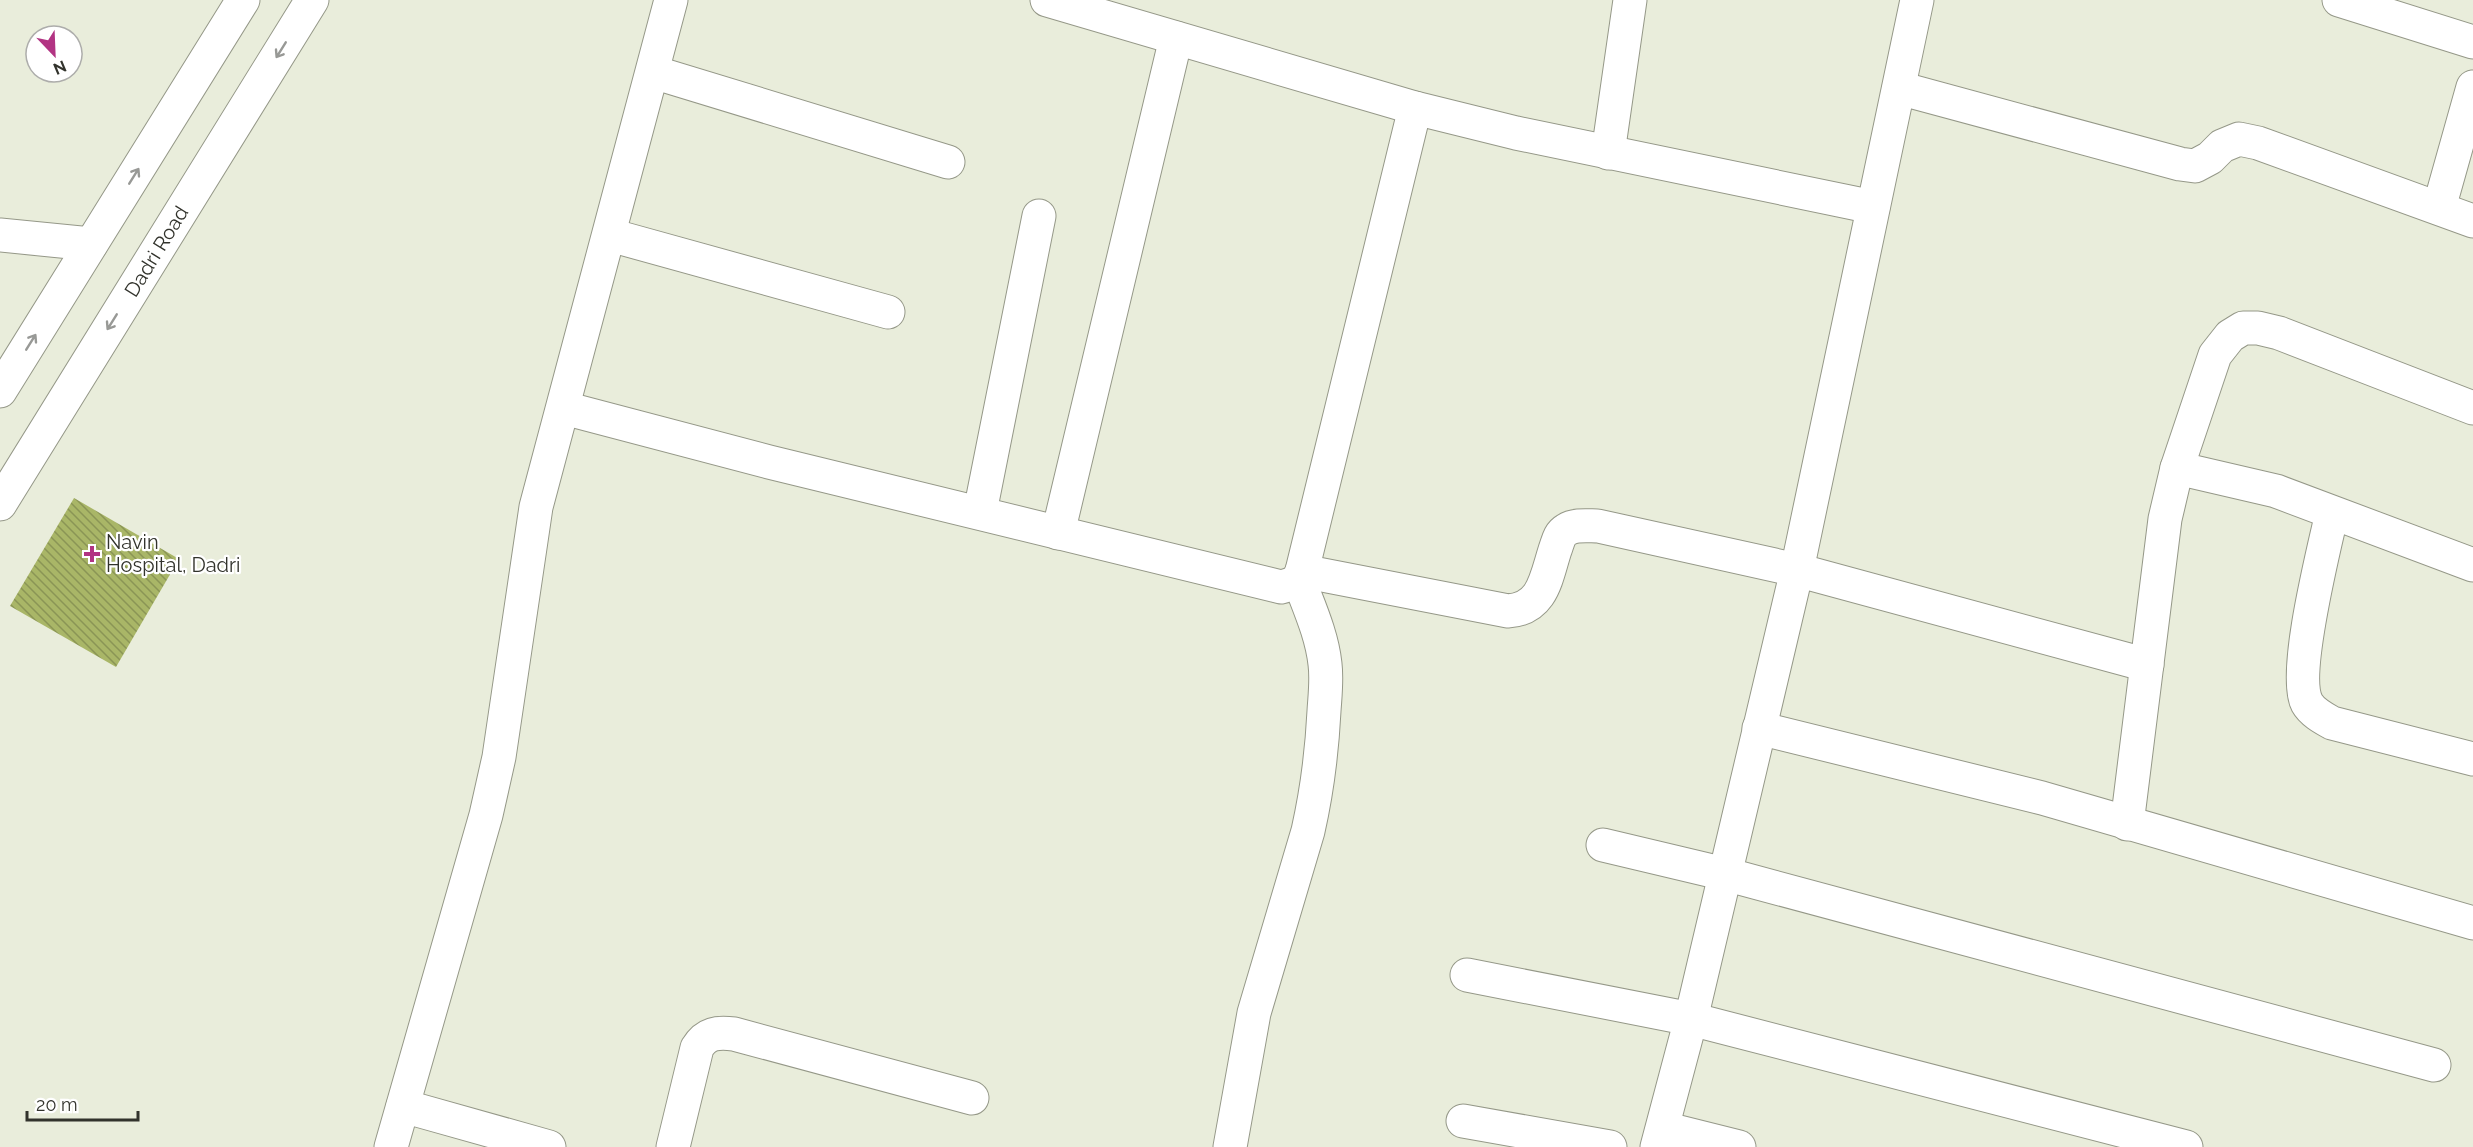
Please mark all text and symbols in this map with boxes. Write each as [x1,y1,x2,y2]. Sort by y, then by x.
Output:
north arrow [24,24,84,84]
one-way arrow [275,41,287,58]
text: N [50,56,69,78]
one-way arrow [128,168,140,185]
street label: Dadri Road [119,202,193,301]
one-way arrow [106,313,118,330]
one-way arrow [25,334,37,351]
place label: Navin Hospital, Dadri [106,530,240,577]
marker: Navin Hospital, Dadri [83,545,101,563]
scale bar [27,1084,138,1122]
text: 20 m [36,1094,78,1115]

